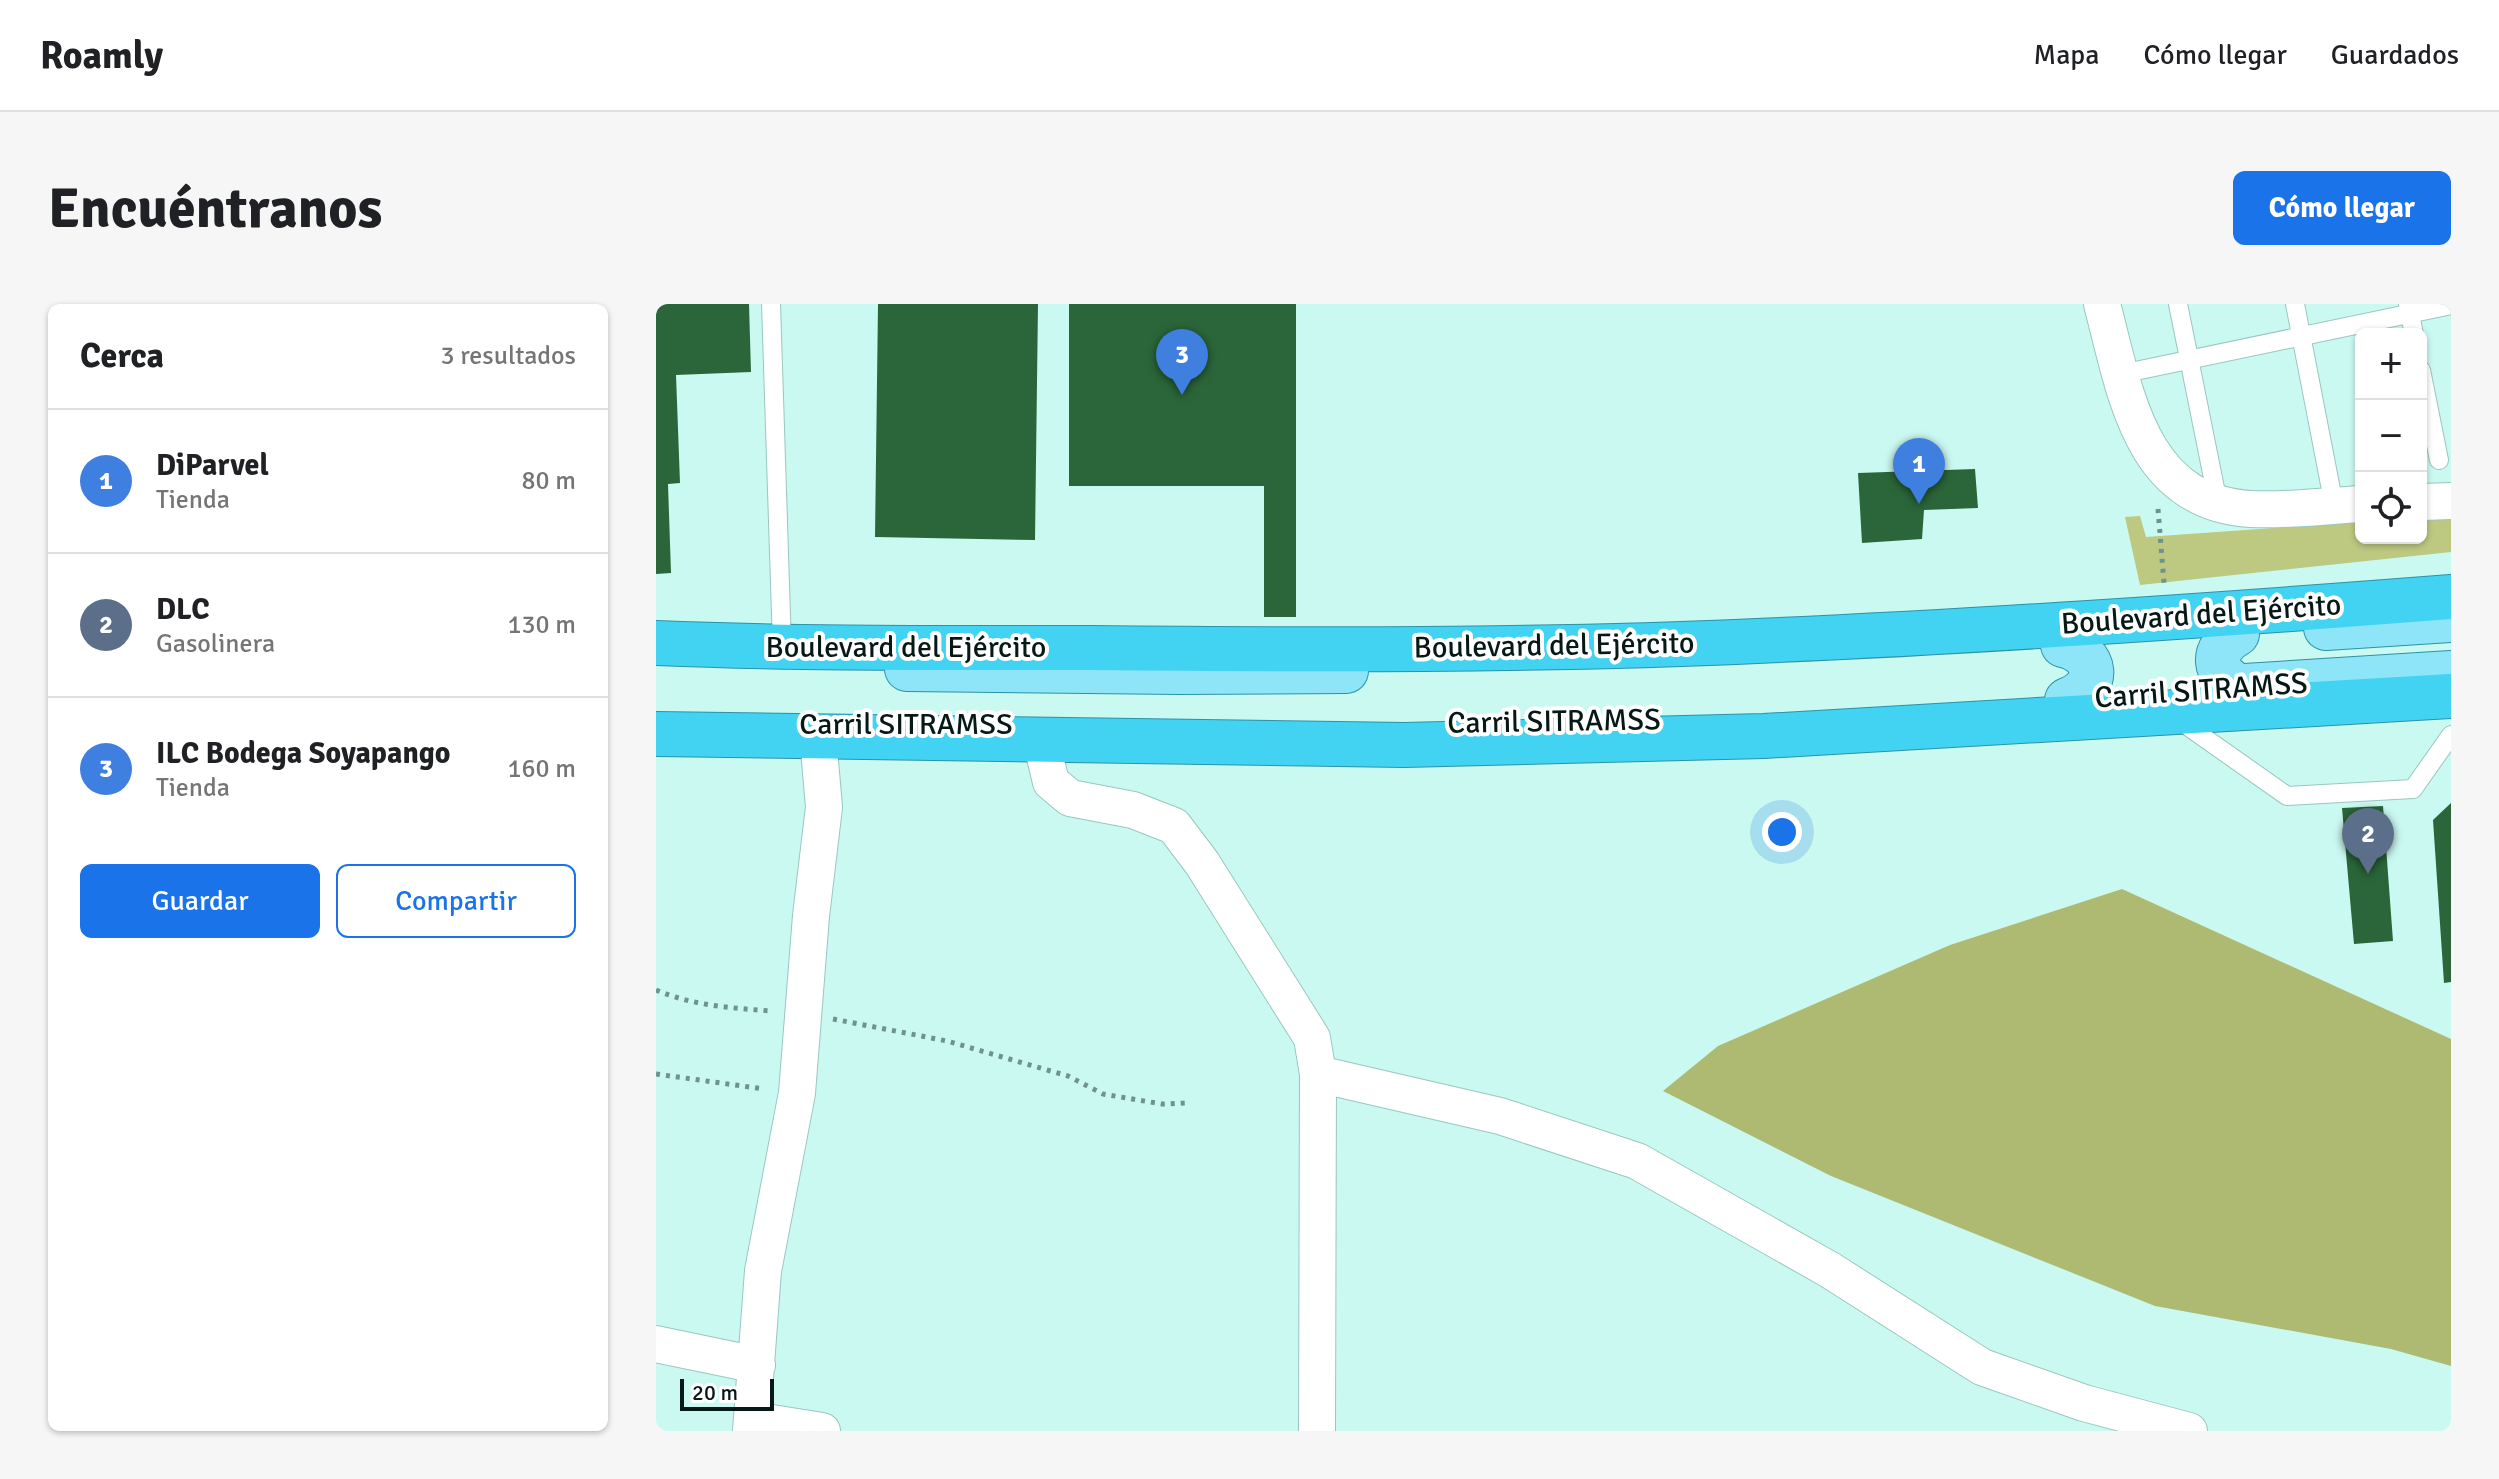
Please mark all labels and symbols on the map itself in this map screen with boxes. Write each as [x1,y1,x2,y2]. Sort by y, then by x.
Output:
pin: 3 [1156,329,1208,395]
pin: 1 [1893,438,1945,504]
street label: Boulevard del Ejército [2060,586,2342,643]
street label: Boulevard del Ejército [1413,625,1695,666]
street label: Boulevard del Ejército [766,629,1046,666]
street label: Carril SITRAMSS [2093,665,2309,716]
street label: Carril SITRAMSS [1447,701,1661,742]
street label: Carril SITRAMSS [799,706,1013,743]
pin: 2 [2342,808,2394,874]
your location [1762,812,1802,852]
scale bar [680,1375,774,1411]

